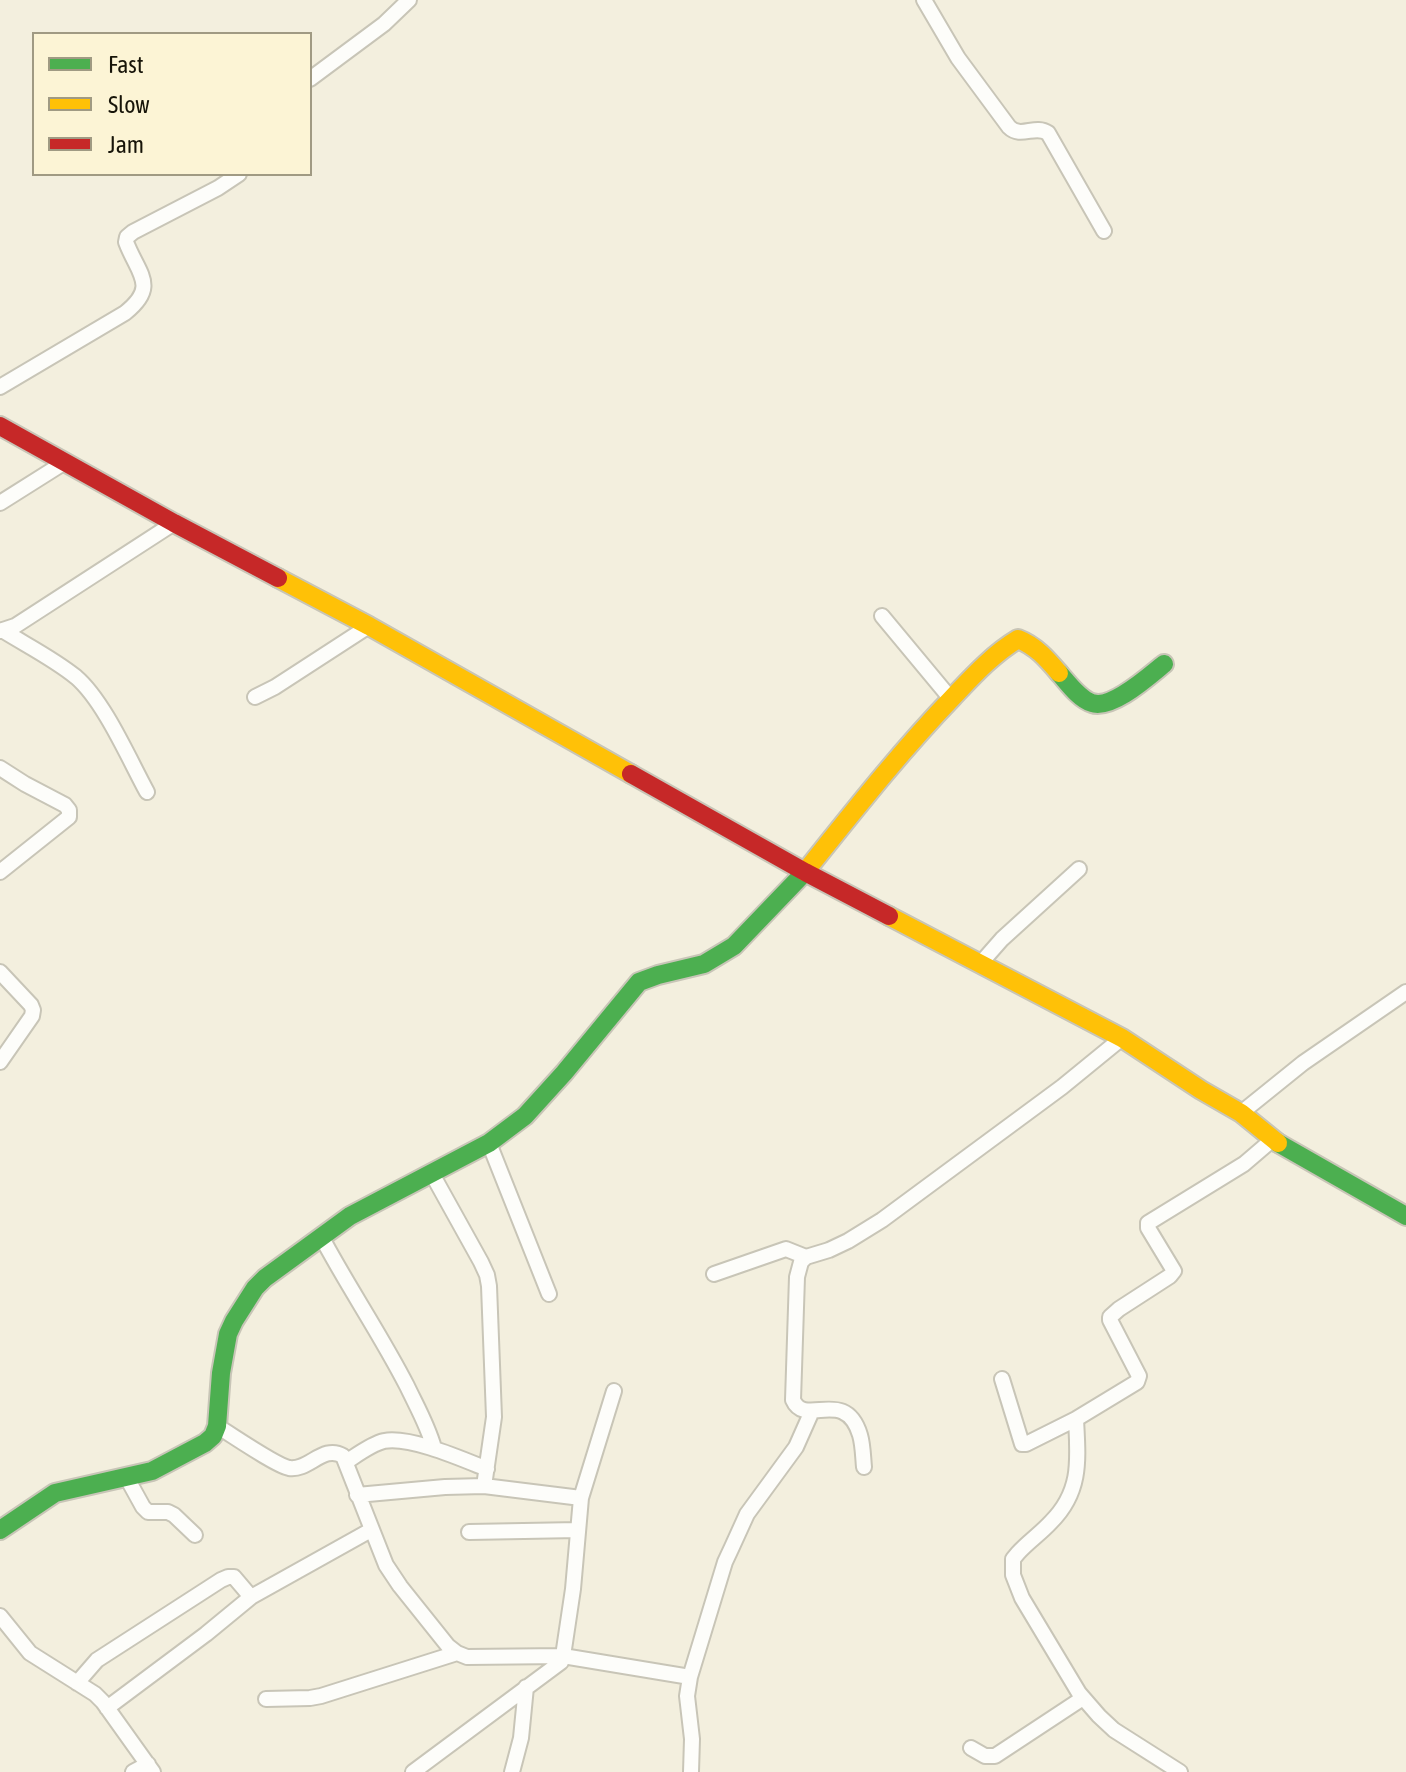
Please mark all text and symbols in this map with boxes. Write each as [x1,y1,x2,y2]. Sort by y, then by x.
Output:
legend [32,32,312,176]
text: Fast [108,51,144,78]
text: Slow [108,91,150,118]
text: Jam [108,131,144,158]

